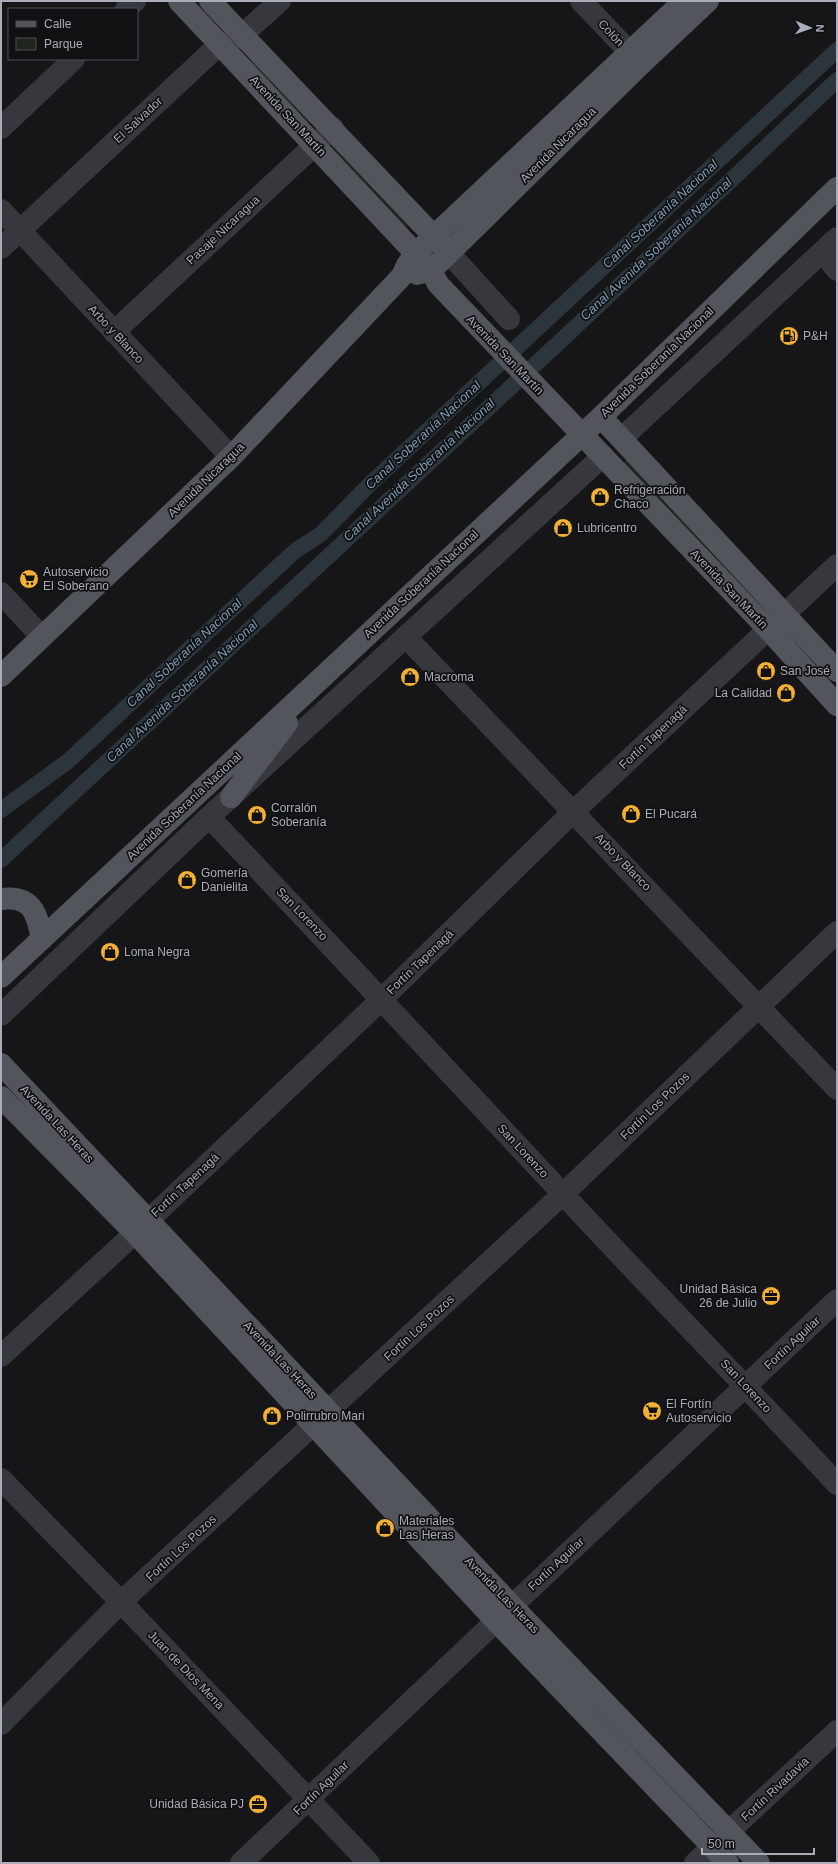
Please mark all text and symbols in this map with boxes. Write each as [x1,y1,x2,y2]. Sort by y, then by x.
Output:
legend [8,8,138,60]
north arrow [790,8,830,48]
text: Calle [44,17,72,31]
street label: Colón [595,17,627,49]
text: N [814,24,826,33]
text: Parque [44,37,83,51]
street label: Avenida San Martín [247,73,329,159]
street label: El Salvador [111,94,165,146]
street label: Avenida Nicaragua [517,104,599,186]
water label: Canal Soberanía Nacional [599,156,721,271]
water label: Canal Avenida Soberanía Nacional [577,174,736,323]
street label: Pasaje Nicaragua [184,192,263,267]
street label: Arbo y Blanco [85,302,147,366]
street label: Avenida Soberanía Nacional [598,304,716,420]
street label: Avenida San Martín [463,312,547,398]
fuel station icon: P&H [778,325,800,347]
place label: P&H [803,329,828,343]
water label: Canal Soberanía Nacional [362,377,484,492]
water label: Canal Avenida Soberanía Nacional [340,395,499,544]
street label: Avenida Nicaragua [165,440,247,520]
place label: Refrigeración Chaco [614,483,685,511]
shop icon: Refrigeración Chaco [589,486,611,508]
shop icon: Lubricentro [552,517,574,539]
place label: Lubricentro [577,521,637,535]
street label: Avenida Soberanía Nacional [361,527,481,641]
street label: Avenida San Martín [687,546,771,632]
place label: Autoservicio El Soberano [43,565,109,593]
supermarket icon: Autoservicio El Soberano [18,568,40,590]
water label: Canal Soberanía Nacional [123,595,245,710]
water label: Canal Avenida Soberanía Nacional [103,616,262,765]
shop icon: San José [755,660,777,682]
place label: San José [780,664,830,678]
shop icon: Macroma [399,666,421,688]
place label: Macroma [424,670,474,684]
shop icon: La Calidad [775,682,797,704]
place label: La Calidad [715,686,772,700]
street label: Fortín Tapenagá [616,702,690,772]
street label: Avenida Soberanía Nacional [124,749,244,863]
place label: Corralón Soberanía [271,801,327,829]
shop icon: El Pucará [620,803,642,825]
shop icon: Corralón Soberanía [246,804,268,826]
place label: El Pucará [645,807,697,821]
street label: Arbo y Blanco [592,830,654,894]
place label: Gomería Danielita [201,866,248,894]
shop icon: Gomería Danielita [176,869,198,891]
street label: San Lorenzo [273,885,331,944]
street label: Fortín Tapenagá [384,926,456,997]
shop icon: Loma Negra [99,941,121,963]
place label: Loma Negra [124,945,190,959]
street label: Fortín Los Pozos [618,1069,692,1143]
street label: Avenida Las Heras [17,1082,97,1166]
street label: San Lorenzo [495,1121,552,1181]
street label: Fortín Tapenagá [148,1150,222,1220]
place label: Unidad Básica 26 de Julio [680,1282,757,1310]
office icon: Unidad Básica 26 de Julio [760,1285,782,1307]
street label: Fortín Los Pozos [381,1292,457,1364]
street label: Fortín Aguilar [761,1314,823,1372]
street label: Avenida Las Heras [240,1318,320,1402]
street label: San Lorenzo [718,1356,775,1416]
place label: El Fortín Autoservicio [666,1397,732,1425]
supermarket icon: El Fortín Autoservicio [641,1400,663,1422]
shop icon: Polirrubro Mari [261,1405,283,1427]
place label: Polirrubro Mari [286,1409,365,1423]
street label: Fortín Los Pozos [143,1512,219,1584]
place label: Materiales Las Heras [399,1514,454,1542]
shop icon: Materiales Las Heras [374,1517,396,1539]
street label: Fortín Aguilar [525,1535,587,1593]
street label: Avenida Las Heras [462,1554,542,1636]
street label: Juan de Dios Mena [145,1628,227,1712]
street label: Fortín Rivadavia [738,1754,812,1824]
street label: Fortín Aguilar [290,1758,352,1818]
office icon: Unidad Básica PJ [247,1793,269,1815]
place label: Unidad Básica PJ [149,1797,244,1811]
scale bar [702,1830,814,1856]
text: 50 m [708,1837,735,1851]

